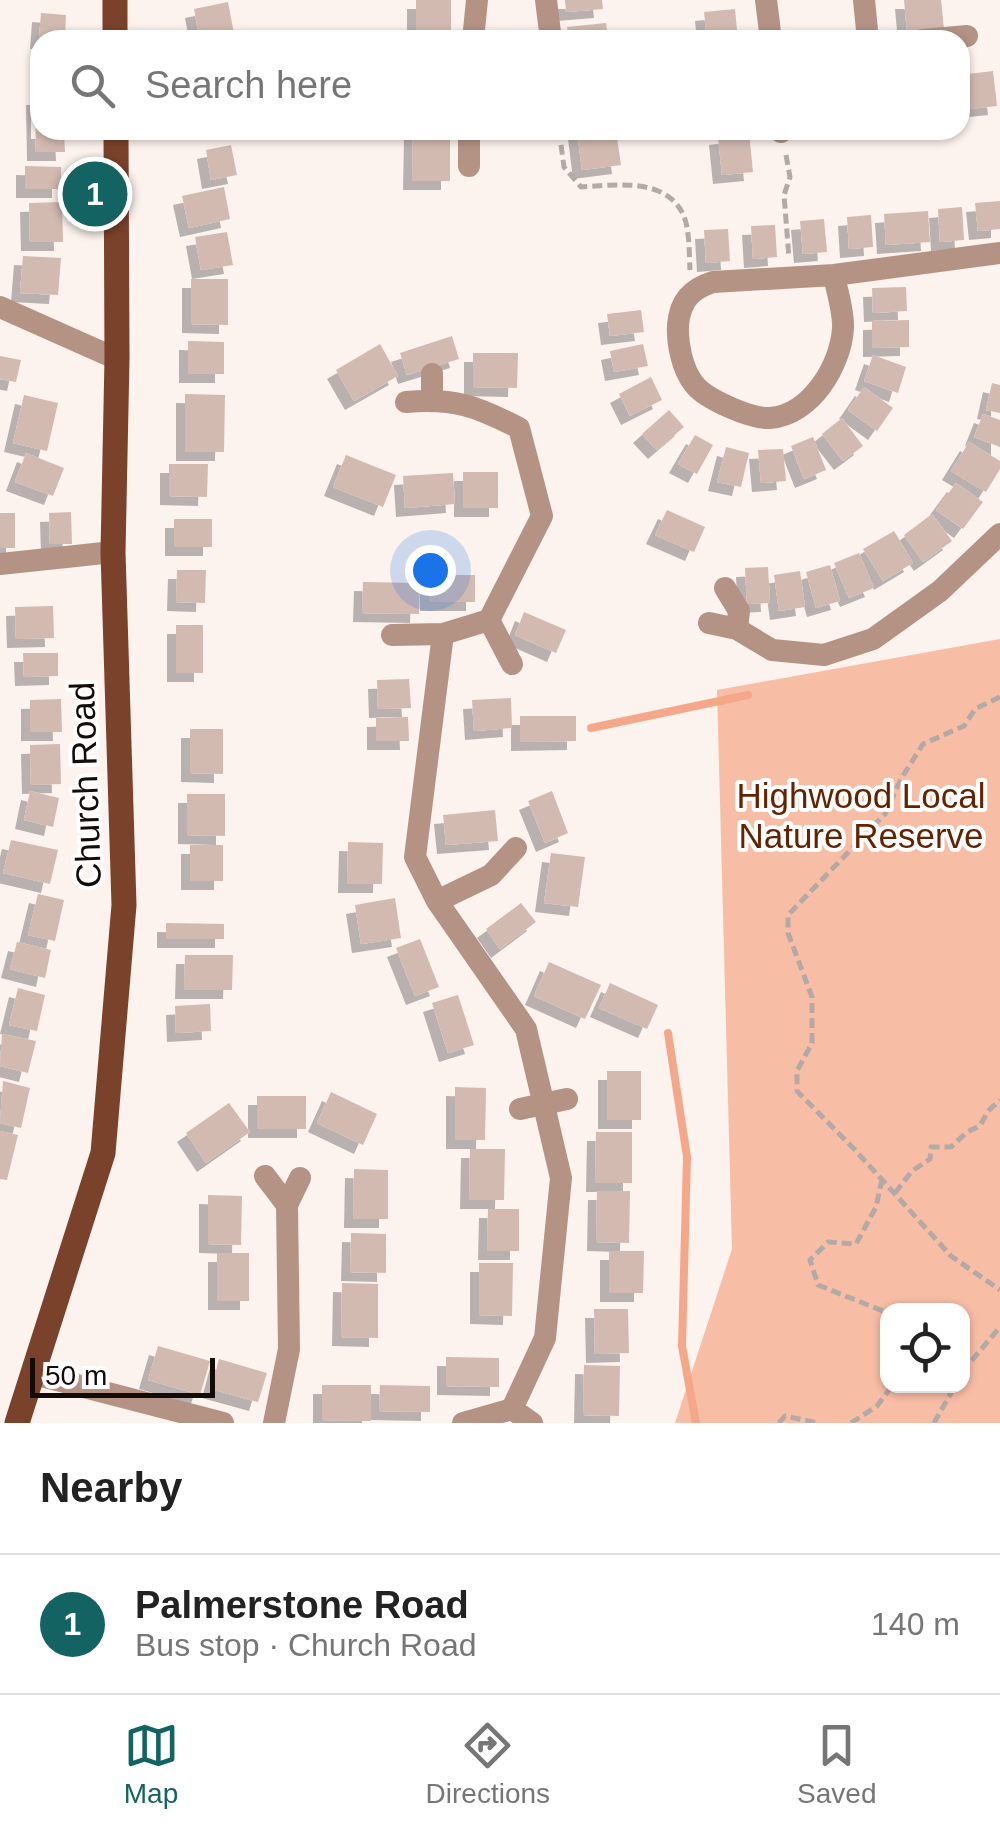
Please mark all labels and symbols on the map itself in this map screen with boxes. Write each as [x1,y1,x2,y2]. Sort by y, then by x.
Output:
pin: 1 [62,156,128,232]
your location [405,545,456,596]
street label: Church Road [62,681,108,889]
park label: Highwood Local Nature Reserve [736,776,986,855]
scale bar [30,1353,215,1398]

